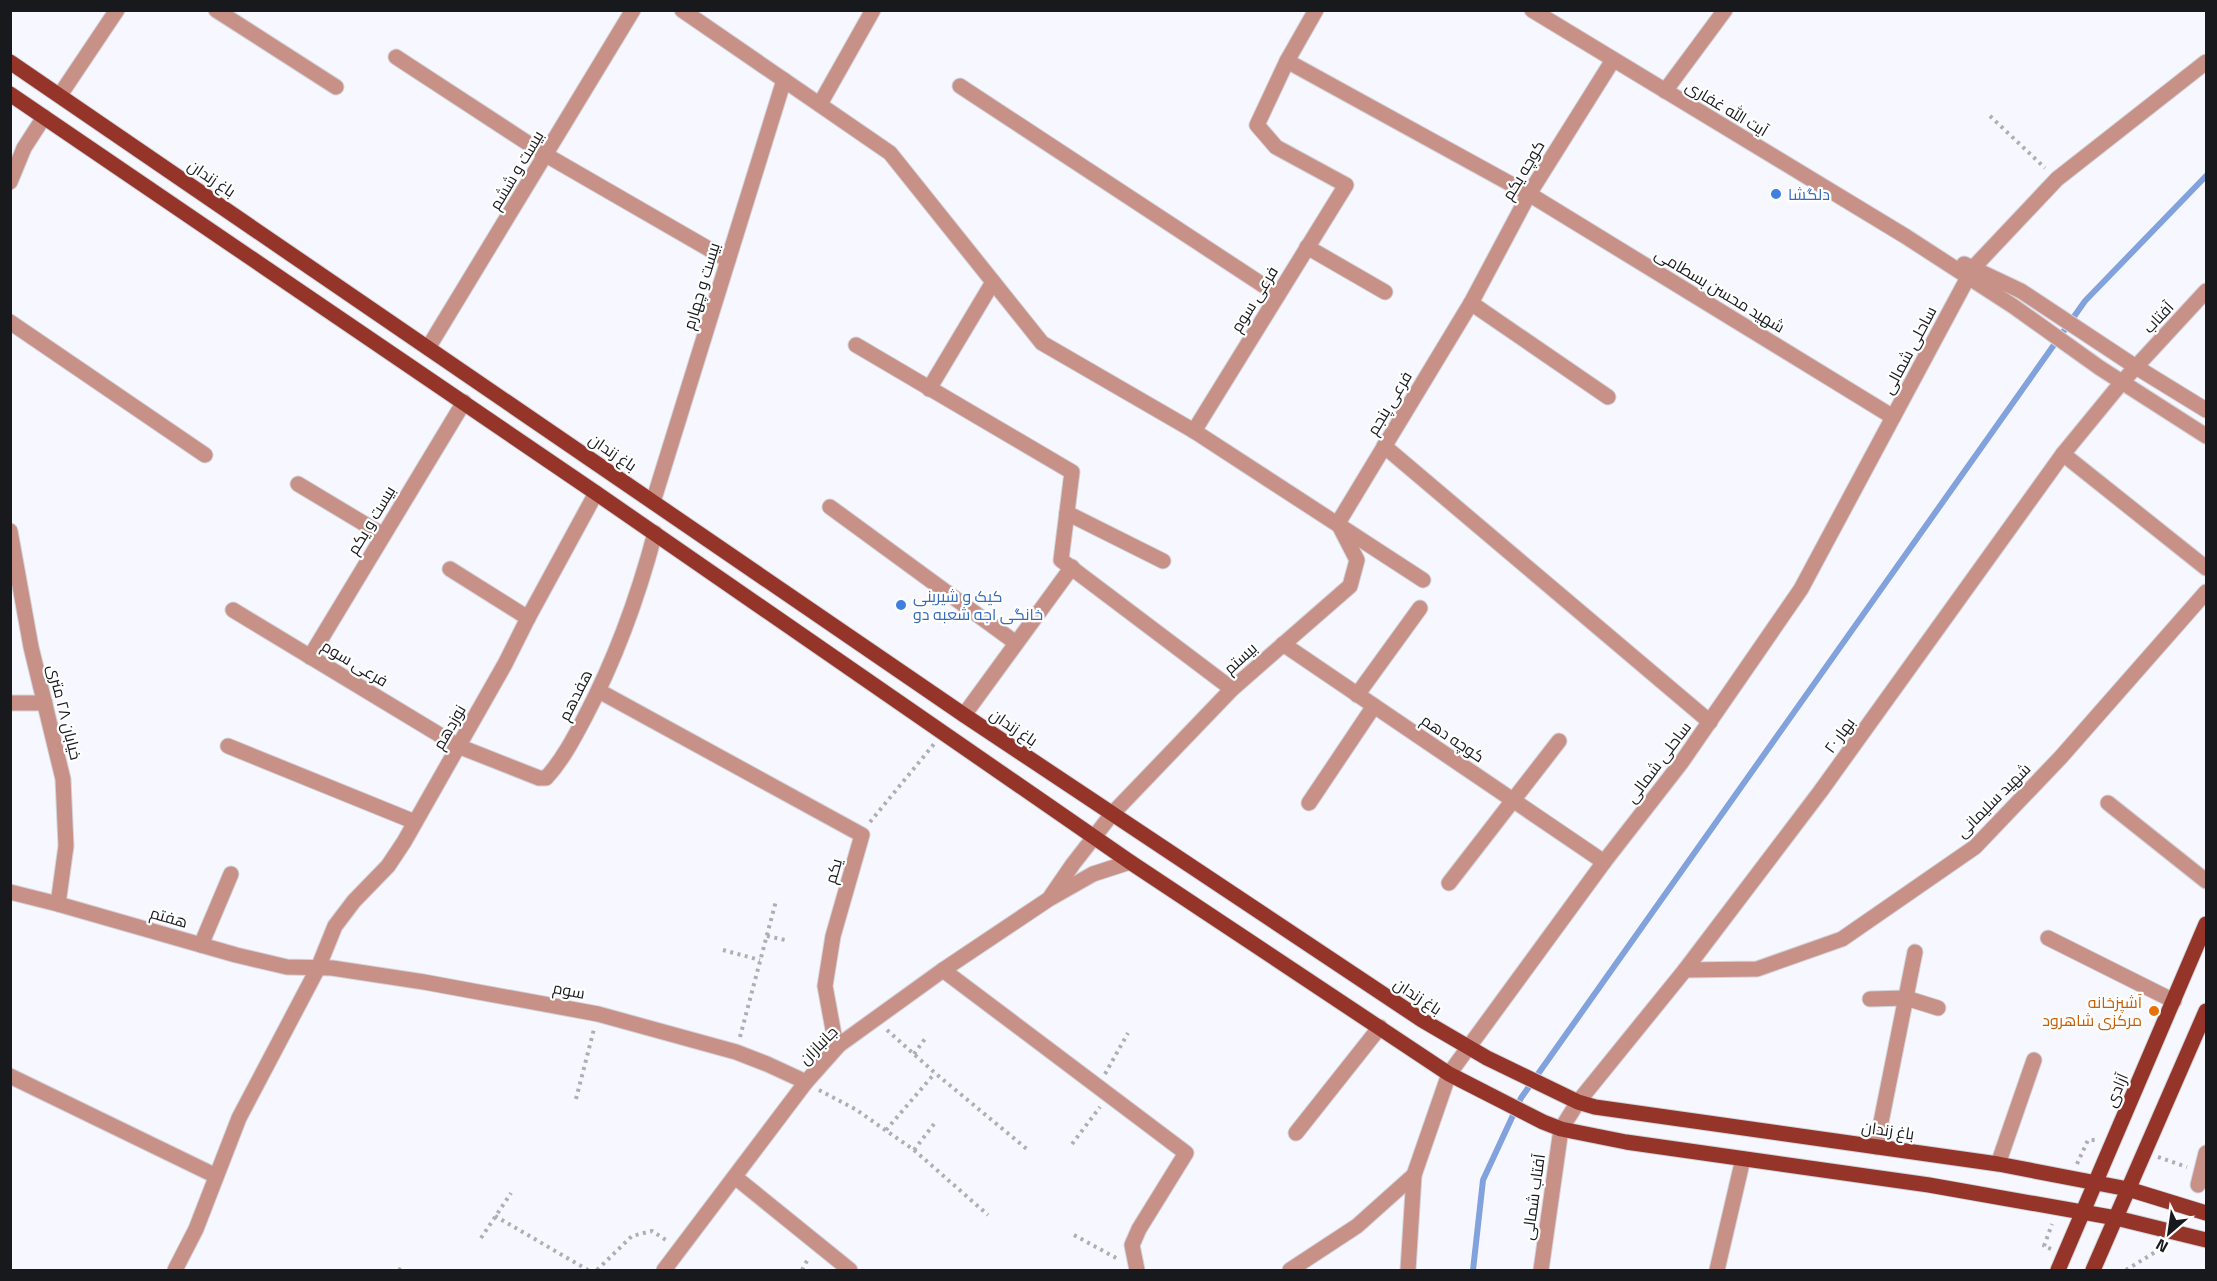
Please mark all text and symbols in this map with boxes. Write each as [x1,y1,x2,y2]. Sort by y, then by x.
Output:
street label: آیت الله غفاری [1681,74,1774,143]
street label: بیست و ششم [483,126,549,214]
street label: کوچه یکم [1496,135,1550,205]
street label: باغ زندان [183,153,241,203]
place label: دلگشا [1788,182,1830,206]
marker: دلگشا [1769,187,1783,201]
street label: بیست و چهارم [676,239,726,333]
street label: شهید محسن بسطامی [1650,242,1790,338]
street label: فرعی سوم [1224,261,1284,337]
street label: آفتاب [2137,295,2180,338]
street label: ساحلی شمالی [1876,302,1942,398]
street label: فرعی پنجم [1360,366,1418,440]
street label: باغ زندان [584,427,642,477]
street label: بیست و یکم [341,481,401,559]
place label: کیک و شیرینی خانگی اجه شعبه دو [913,584,1043,626]
marker: کیک و شیرینی خانگی اجه شعبه دو [894,598,908,612]
street label: فرعی سوم [317,634,393,692]
street label: بیستم [1218,636,1262,680]
street label: خیابان ۲۸ متری [42,662,88,762]
street label: هفدهم [552,665,598,725]
street label: نوزدهم [426,700,472,754]
street label: باغ زندان [985,702,1043,752]
street label: کوچه دهم [1416,708,1490,768]
street label: بهار ۲۰ [1818,712,1860,758]
street label: ساحلی شمالی [1619,716,1697,808]
street label: شهید سلیمانی [1950,757,2036,843]
street label: یکم [818,855,848,886]
street label: هفتم [147,900,191,934]
street label: باغ زندان [1389,971,1447,1021]
street label: سوم [551,975,587,1005]
place label: آشپزخانه مرکزی شاهرود [2042,990,2143,1032]
marker: آشپزخانه مرکزی شاهرود [2147,1004,2161,1018]
street label: جانبازان [793,1020,843,1070]
street label: آزادی [2098,1069,2134,1111]
street label: باغ زندان [1860,1114,1916,1146]
street label: آفتاب شمالی [1515,1152,1551,1242]
north arrow [2139,1203,2199,1263]
text: N [2151,1233,2172,1259]

